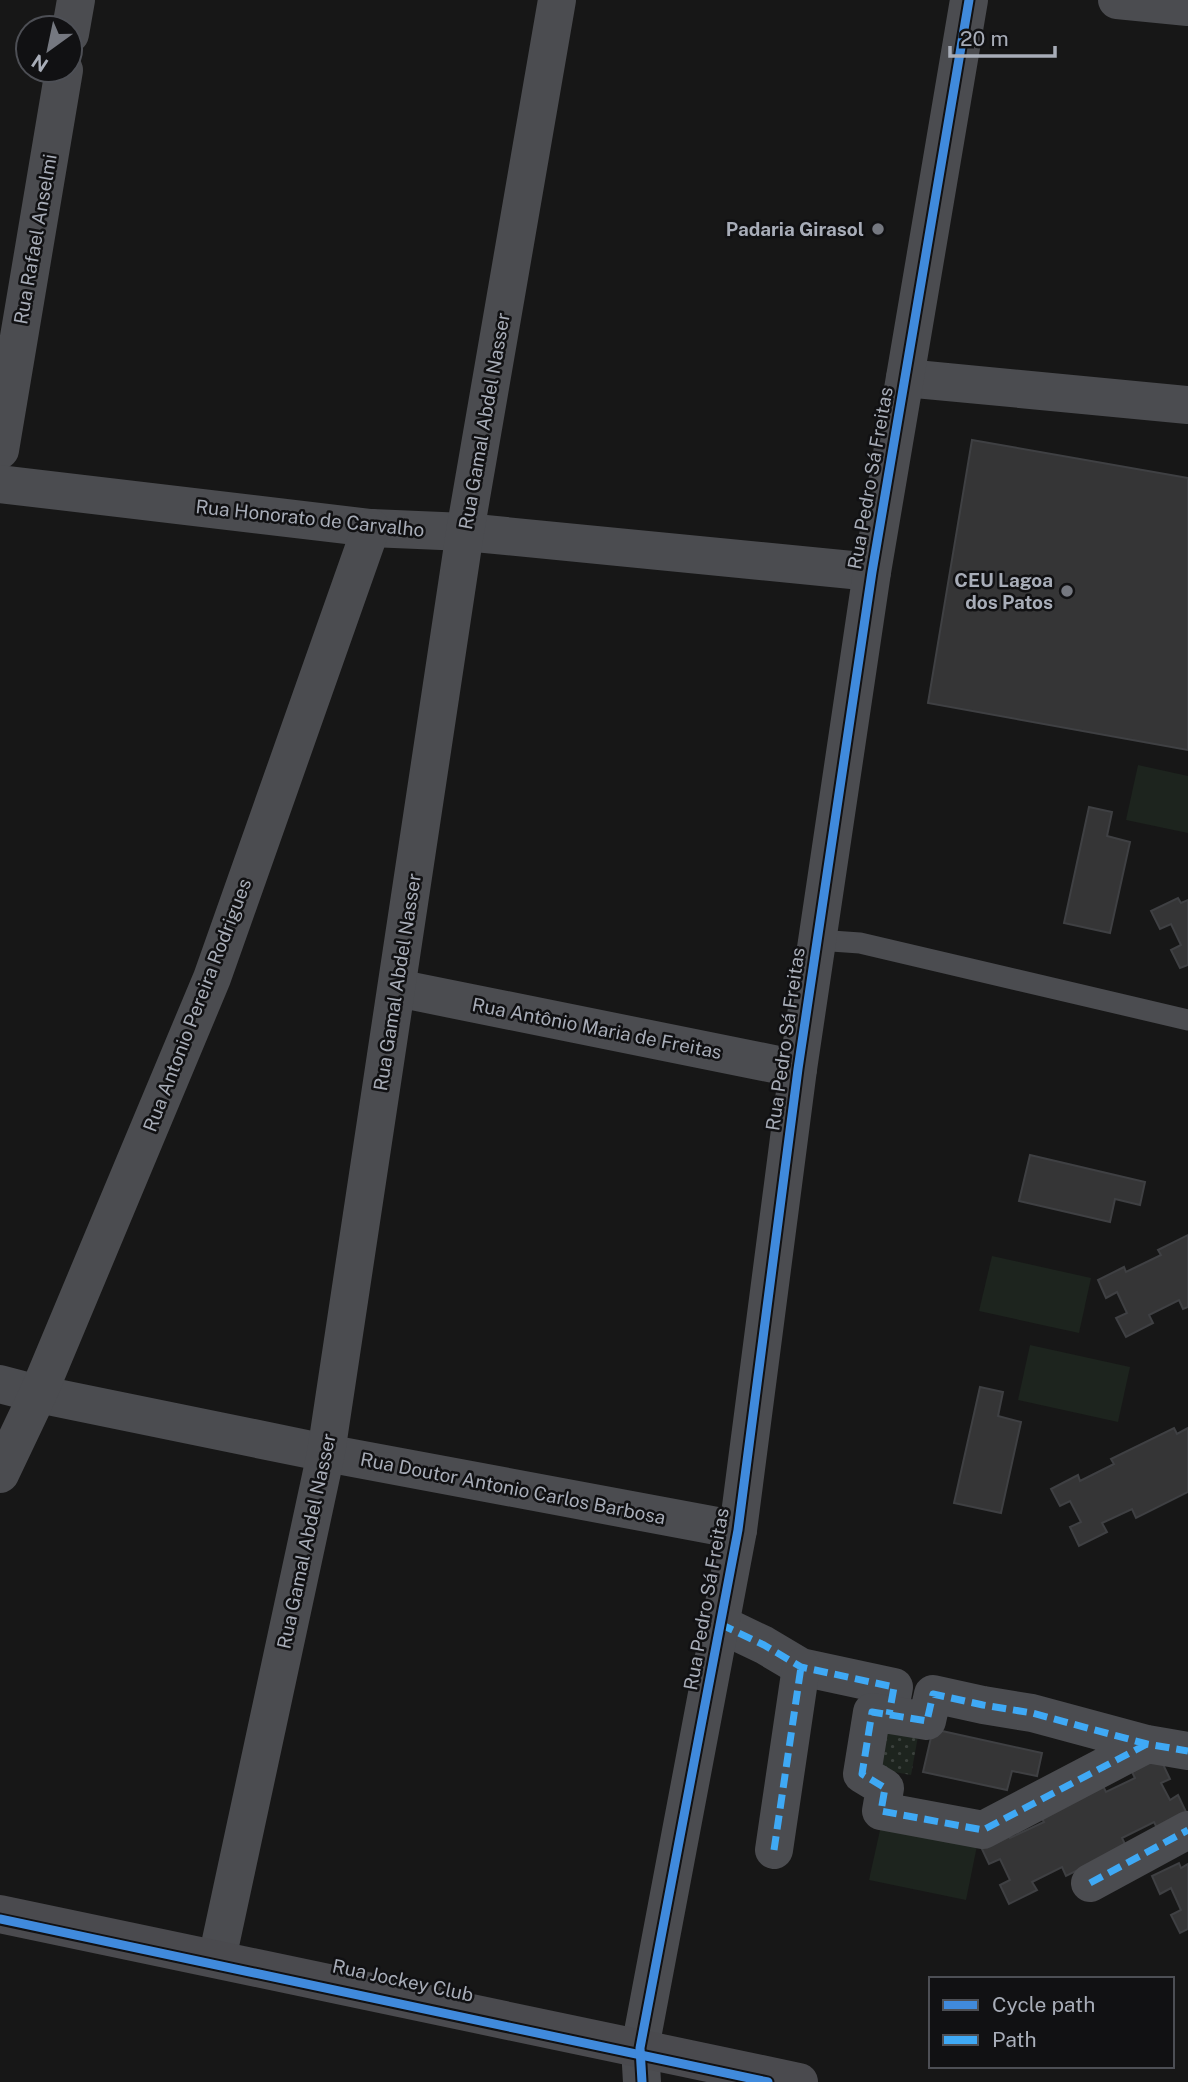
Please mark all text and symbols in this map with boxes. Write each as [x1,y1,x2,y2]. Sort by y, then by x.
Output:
north arrow [14,14,84,84]
scale bar [950,14,1055,58]
text: 20 m [960,26,1009,51]
text: N [28,50,52,77]
street label: Rua Rafael Anselmi [9,152,61,326]
place label: Padaria Girasol [726,218,864,240]
marker: Padaria Girasol [870,221,886,237]
street label: Rua Gamal Abdel Nasser [454,311,514,531]
street label: Rua Pedro Sá Freitas [843,385,897,571]
street label: Rua Honorato de Carvalho [194,495,426,541]
place label: CEU Lagoa dos Patos [954,569,1053,613]
marker: CEU Lagoa dos Patos [1059,583,1075,599]
street label: Rua Gamal Abdel Nasser [369,872,425,1092]
street label: Rua Antonio Pereira Rodrigues [138,875,256,1135]
street label: Rua Pedro Sá Freitas [761,946,809,1132]
street label: Rua Antônio Maria de Freitas [470,993,724,1063]
street label: Rua Gamal Abdel Nasser [272,1431,340,1651]
street label: Rua Doutor Antonio Carlos Barbosa [359,1448,667,1528]
street label: Rua Pedro Sá Freitas [679,1506,733,1692]
street label: Rua Jockey Club [330,1954,476,2006]
legend [929,1977,1174,2068]
text: Cycle path [992,1992,1095,2017]
text: Path [992,2027,1037,2052]

